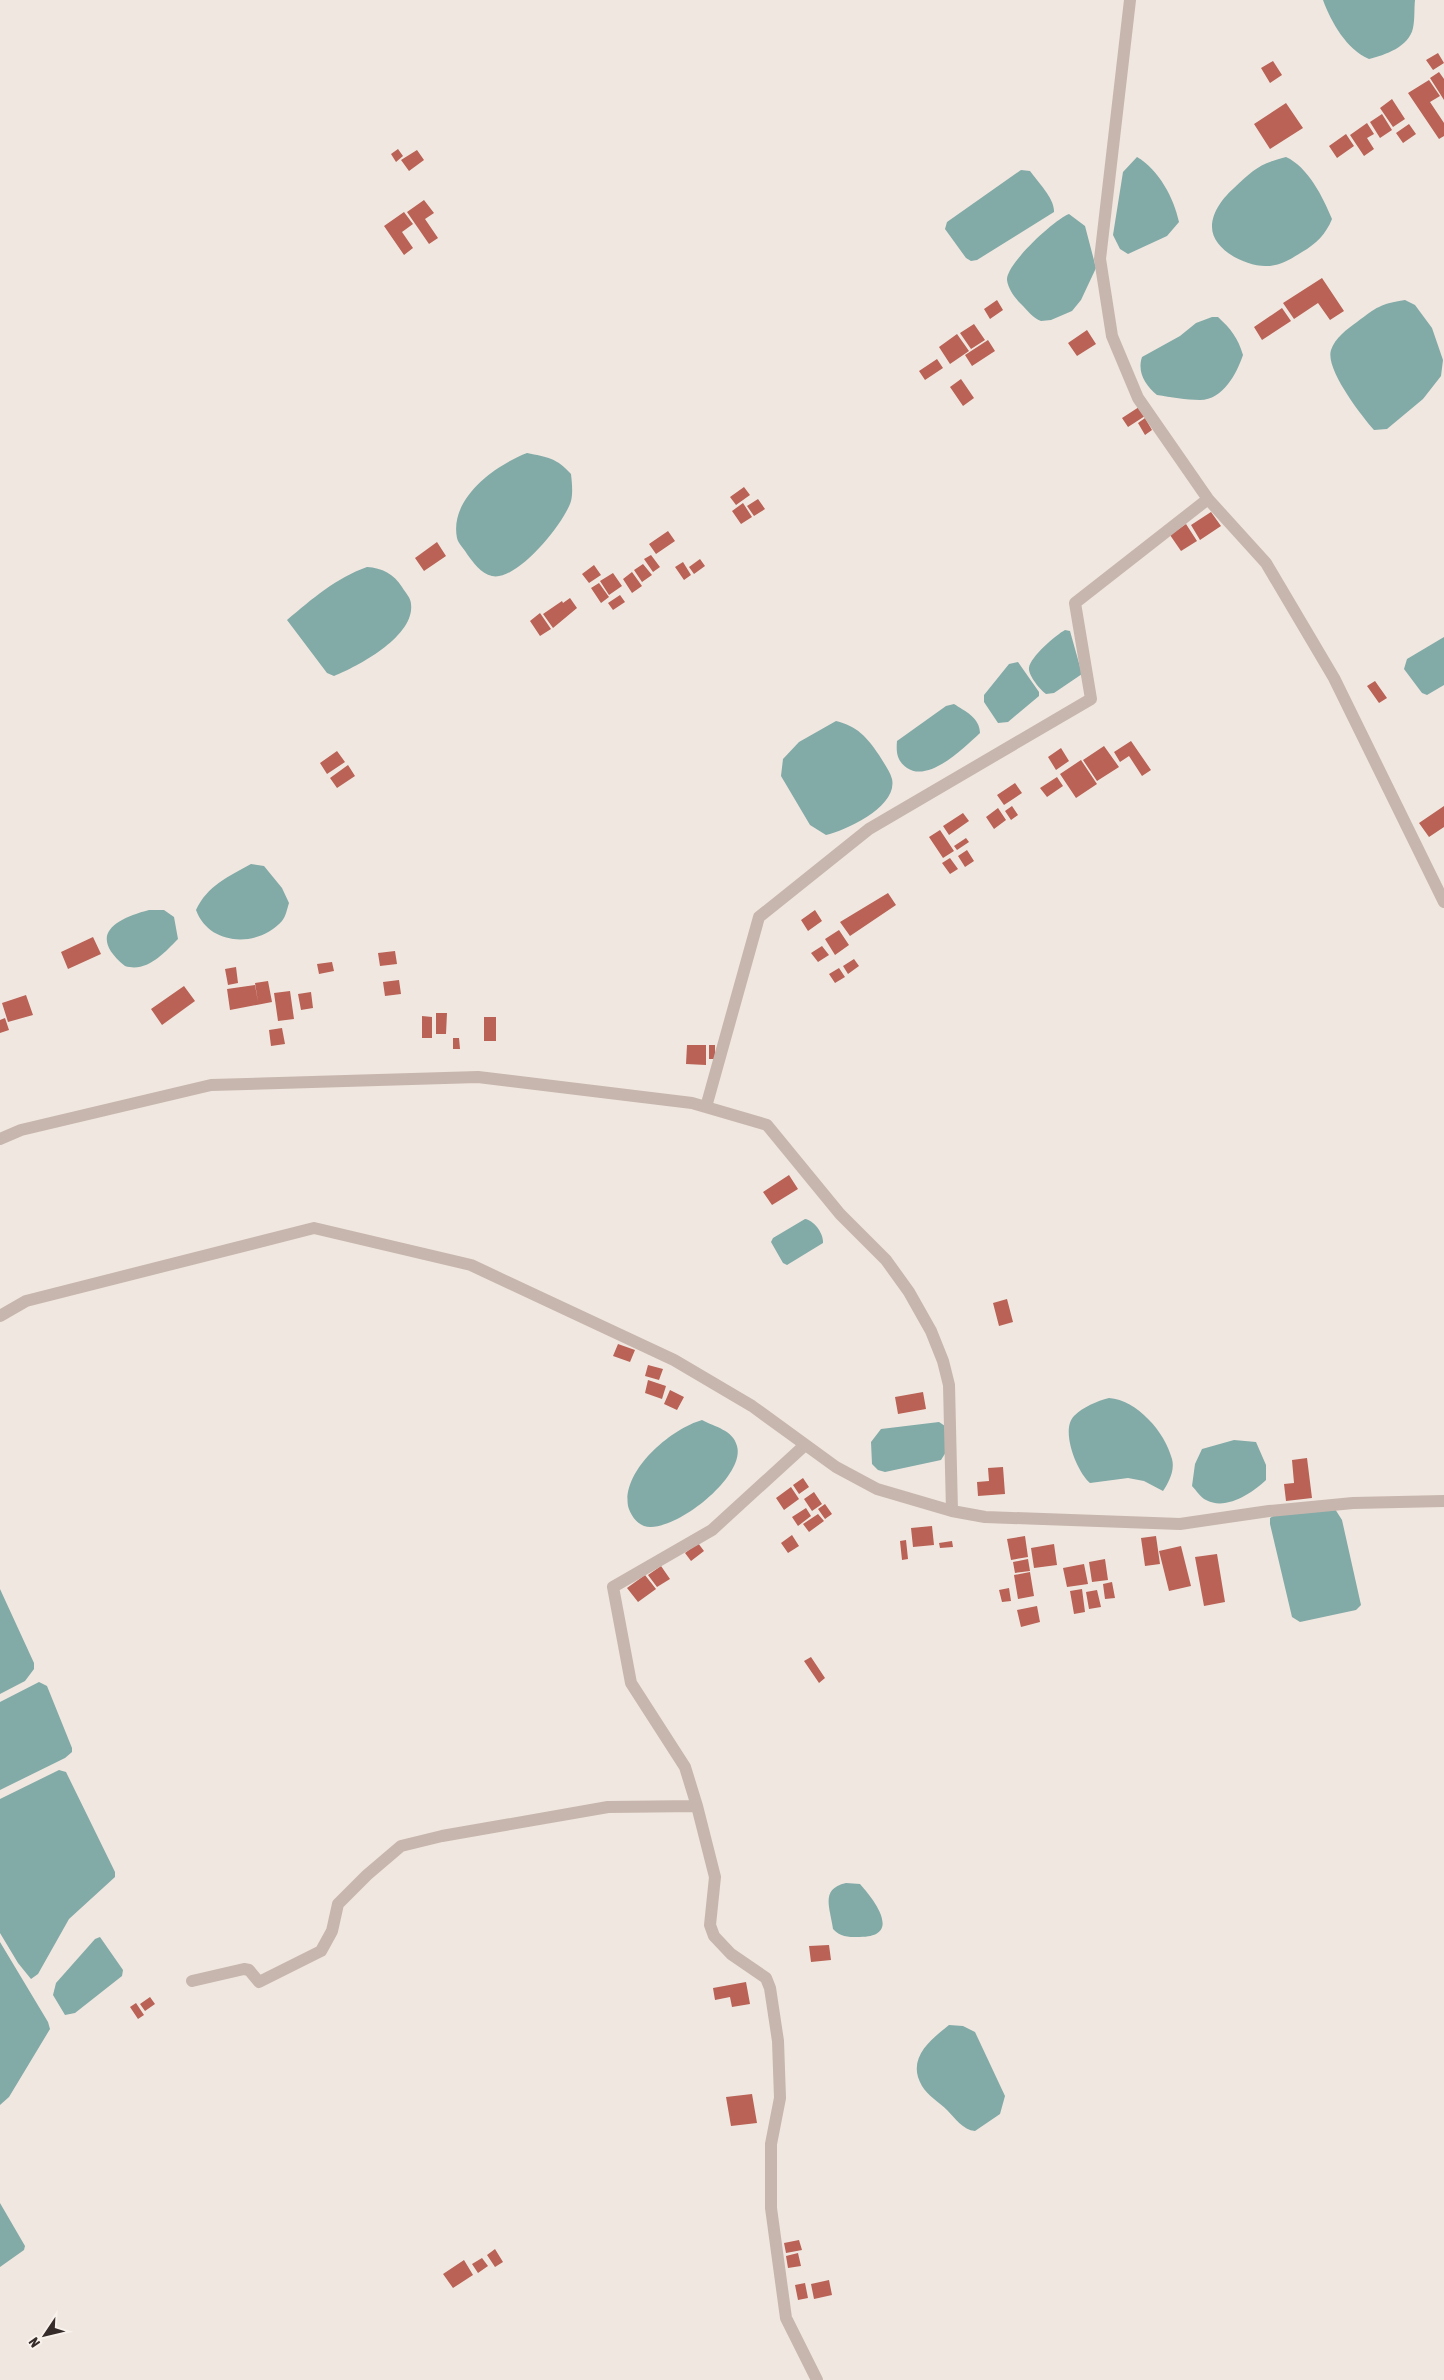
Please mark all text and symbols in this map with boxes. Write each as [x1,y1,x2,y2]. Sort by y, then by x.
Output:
north arrow [20,2310,70,2360]
text: N [25,2334,43,2350]

